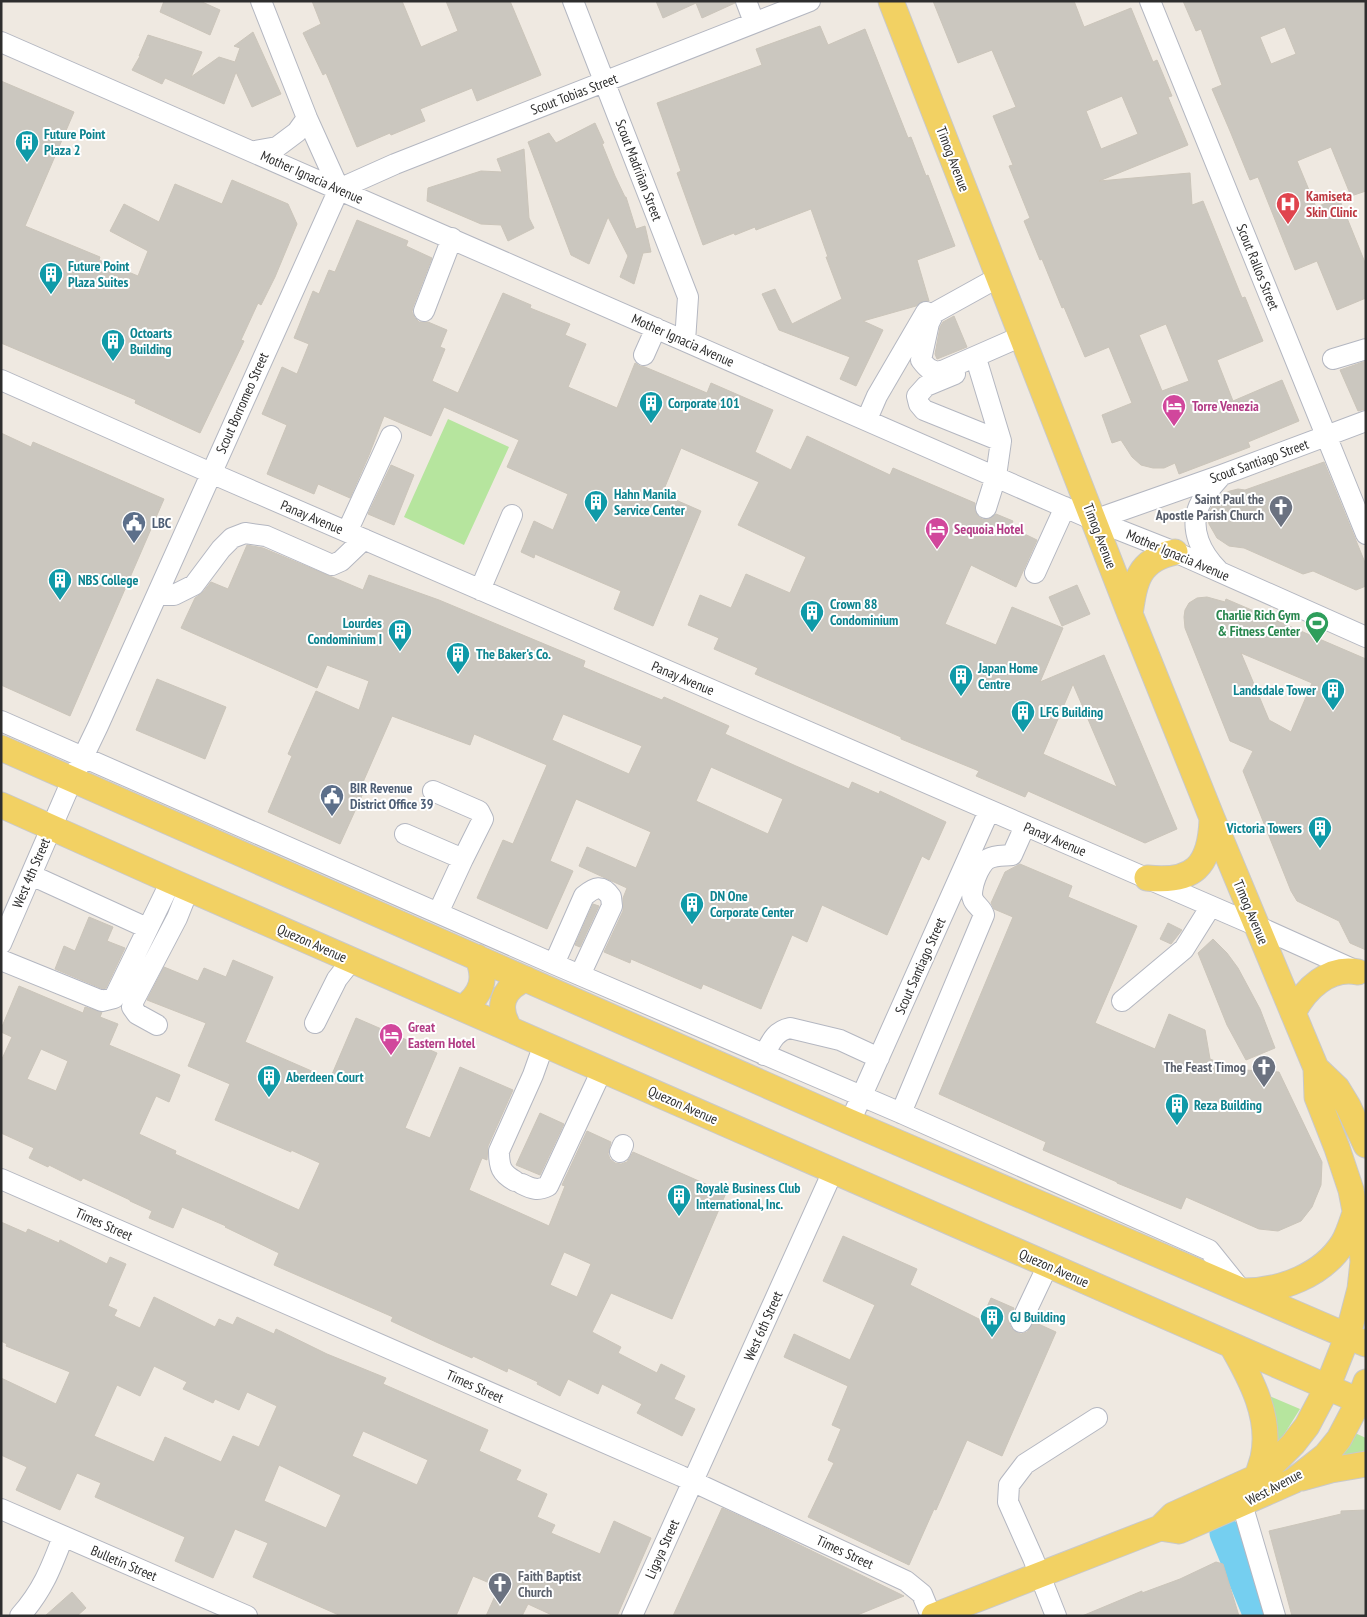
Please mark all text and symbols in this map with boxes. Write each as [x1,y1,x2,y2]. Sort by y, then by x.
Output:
street label: Scout Tobias Street [528,69,620,119]
street label: Scout Madriñan Street [611,117,667,223]
street label: Timog Avenue [932,124,974,194]
place label: Future Point Plaza 2 [44,125,105,159]
building icon: Future Point Plaza 2 [14,129,40,163]
street label: Mother Ignacia Avenue [258,146,366,208]
place label: Kamiseta Skin Clinic [1306,187,1357,221]
hospital icon: Kamiseta Skin Clinic [1275,191,1301,225]
street label: Scout Rallos Street [1233,221,1283,313]
place label: Future Point Plaza Suites [68,257,129,291]
building icon: Future Point Plaza Suites [38,261,64,295]
street label: Mother Ignacia Avenue [629,309,737,371]
place label: Octoarts Building [130,324,172,358]
building icon: Octoarts Building [100,328,126,362]
street label: Scout Borromeo Street [212,349,272,456]
building icon: Corporate 101 [638,390,664,424]
hotel icon: Torre Venezia [1161,393,1187,427]
place label: Corporate 101 [668,394,740,412]
place label: Torre Venezia [1192,397,1259,415]
street label: Scout Santiago Street [1207,435,1311,487]
place label: Hahn Manila Service Center [614,485,686,519]
building icon: Hahn Manila Service Center [583,489,609,523]
place label: Saint Paul the Apostle Parish Church [1155,490,1264,524]
church icon: Saint Paul the Apostle Parish Church [1268,494,1294,528]
street label: Panay Avenue [278,496,346,538]
street label: Timog Avenue [1079,501,1121,571]
public building icon: LBC [121,510,147,544]
place label: LBC [152,514,172,532]
hotel icon: Sequoia Hotel [924,516,950,550]
place label: Sequoia Hotel [954,520,1024,538]
street label: Mother Ignacia Avenue [1124,525,1232,585]
building icon: NBS College [47,567,73,601]
place label: NBS College [78,571,138,589]
place label: Crown 88 Condominium [830,595,898,629]
building icon: Crown 88 Condominium [799,599,825,633]
place label: Charlie Rich Gym & Fitness Center [1216,606,1301,640]
sports icon: Charlie Rich Gym & Fitness Center [1304,610,1330,644]
place label: Lourdes Condominium I [307,614,382,648]
building icon: Lourdes Condominium I [387,618,413,652]
building icon: The Baker's Co. [445,641,471,675]
place label: The Baker's Co. [476,645,551,663]
street label: Panay Avenue [649,657,717,699]
place label: Japan Home Centre [977,659,1038,693]
building icon: Japan Home Centre [948,663,974,697]
building icon: Landsdale Tower [1320,677,1346,711]
place label: Landsdale Tower [1233,681,1317,699]
building icon: LFG Building [1010,699,1036,733]
place label: LFG Building [1040,703,1103,721]
place label: BIR Revenue District Office 39 [350,779,434,813]
public building icon: BIR Revenue District Office 39 [319,783,345,817]
building icon: Victoria Towers [1307,815,1333,849]
street label: Panay Avenue [1021,818,1089,860]
place label: Victoria Towers [1226,819,1302,837]
street label: West 4th Street [8,835,54,911]
street label: Timog Avenue [1229,877,1273,947]
place label: DN One Corporate Center [710,887,795,921]
building icon: DN One Corporate Center [679,891,705,925]
street label: Scout Santiago Street [891,915,949,1017]
street label: Quezon Avenue [274,920,350,966]
place label: Great Eastern Hotel [408,1018,476,1052]
hotel icon: Great Eastern Hotel [378,1022,404,1056]
church icon: The Feast Timog [1251,1054,1277,1088]
place label: The Feast Timog [1164,1058,1246,1076]
building icon: Aberdeen Court [256,1064,282,1098]
place label: Aberdeen Court [285,1068,364,1086]
street label: Quezon Avenue [645,1082,721,1128]
building icon: Reza Building [1164,1092,1190,1126]
place label: Reza Building [1194,1096,1262,1114]
place label: Royalè Business Club International, Inc. [696,1179,800,1213]
building icon: Royalè Business Club International, Inc. [666,1183,692,1217]
street label: Times Street [73,1203,136,1245]
street label: Quezon Avenue [1016,1245,1092,1291]
street label: West 6th Street [740,1288,786,1364]
building icon: GJ Building [979,1304,1005,1338]
place label: GJ Building [1010,1308,1065,1326]
street label: Times Street [444,1365,507,1407]
street label: West Avenue [1243,1465,1305,1509]
street label: Ligaya Street [641,1516,683,1582]
street label: Times Street [814,1531,877,1573]
street label: Bulletin Street [88,1541,160,1585]
place label: Faith Baptist Church [518,1567,581,1601]
church icon: Faith Baptist Church [487,1571,513,1605]

